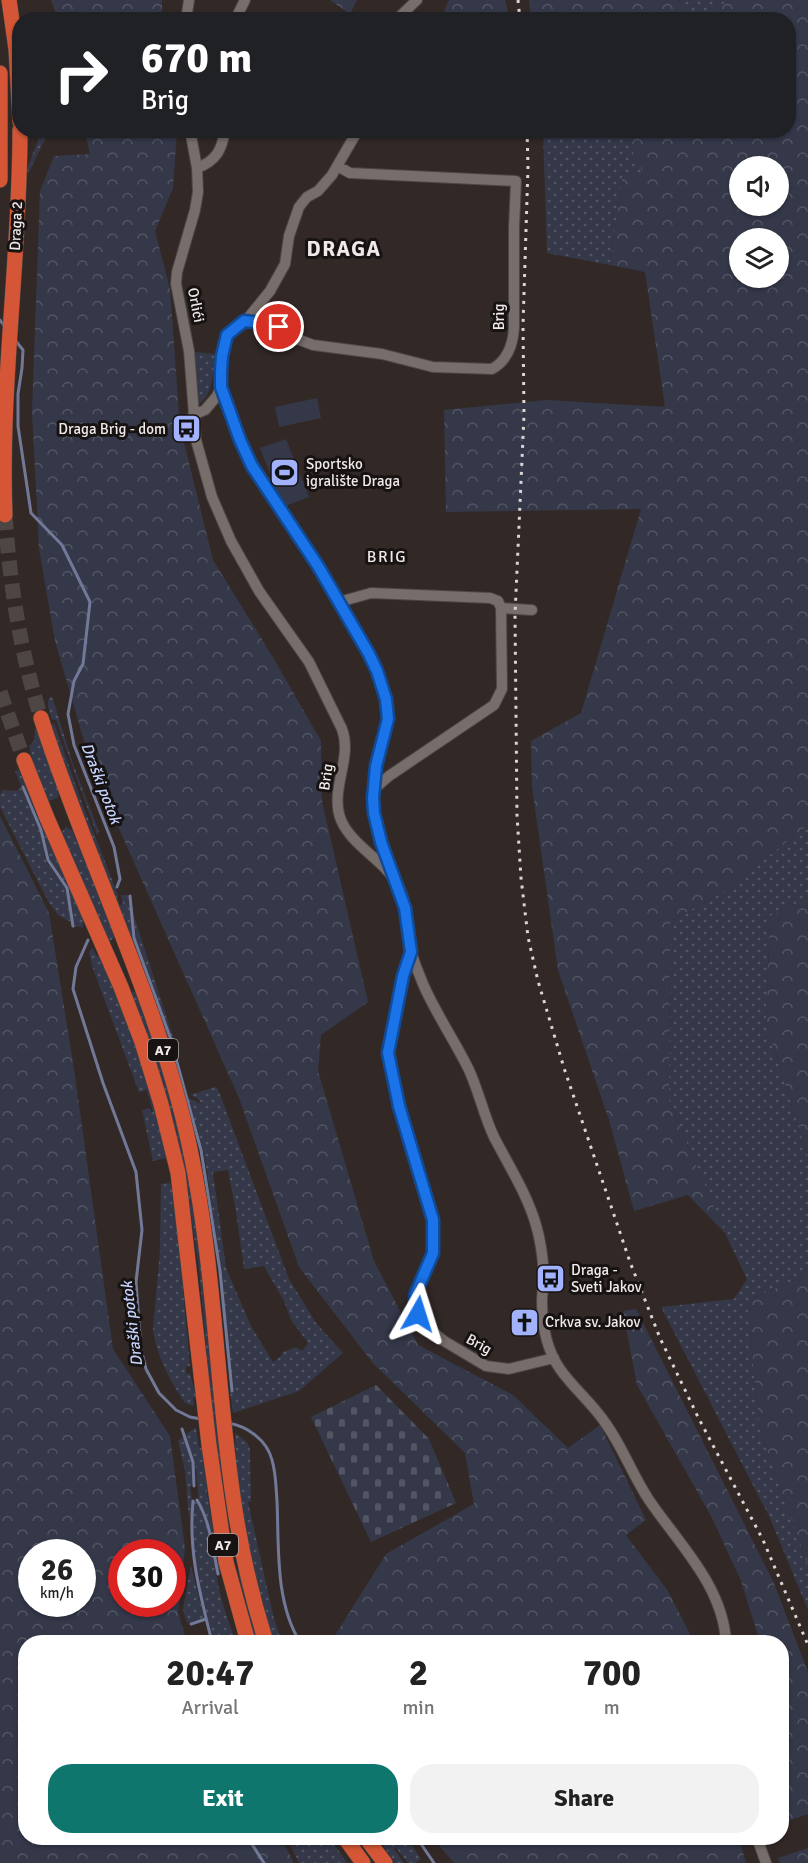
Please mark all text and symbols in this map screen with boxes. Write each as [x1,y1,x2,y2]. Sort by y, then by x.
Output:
text: 670 m [141,33,252,84]
icon: right [42,36,120,114]
text: Brig [141,84,189,117]
map controls [729,156,789,288]
button: sound [729,156,789,216]
street label: Draga 2 [6,201,26,251]
button: layers [729,228,789,288]
district label: DRAGA [307,236,381,262]
street label: Orlići [184,286,208,324]
pin [253,301,304,352]
street label: Brig [490,304,508,330]
icon: arrive [262,310,295,343]
bus stop icon: Draga Brig - dom [171,413,203,445]
place label: Draga Brig - dom [58,420,166,438]
place label: Sportsko igralište Draga [306,455,400,490]
sports icon: Sportsko igralište Draga [269,457,301,489]
district label: BRIG [367,547,407,567]
water label: Draški potok [76,740,126,829]
street label: Brig [315,762,337,791]
road number: A7 [148,1039,178,1061]
place label: Draga - Sveti Jakov [571,1261,642,1296]
bus stop icon: Draga - Sveti Jakov [534,1263,566,1295]
water label: Draški potok [117,1278,147,1368]
position arrow [386,1282,450,1346]
church icon: Crkva sv. Jakov [508,1306,540,1338]
place label: Crkva sv. Jakov [545,1313,640,1331]
street label: Brig [463,1330,495,1358]
road number: A7 [208,1534,238,1556]
speed limit sign: 30 [108,1539,186,1617]
text: 26 [41,1552,73,1589]
text: km/h [40,1584,74,1602]
text: 20:47 [166,1651,254,1696]
text: 2 [409,1651,428,1696]
text: 700 [583,1651,641,1696]
text: Arrival [181,1695,239,1720]
text: min [402,1695,435,1720]
text: m [604,1695,620,1720]
button: Exit [48,1764,398,1833]
button: Share [410,1764,759,1833]

